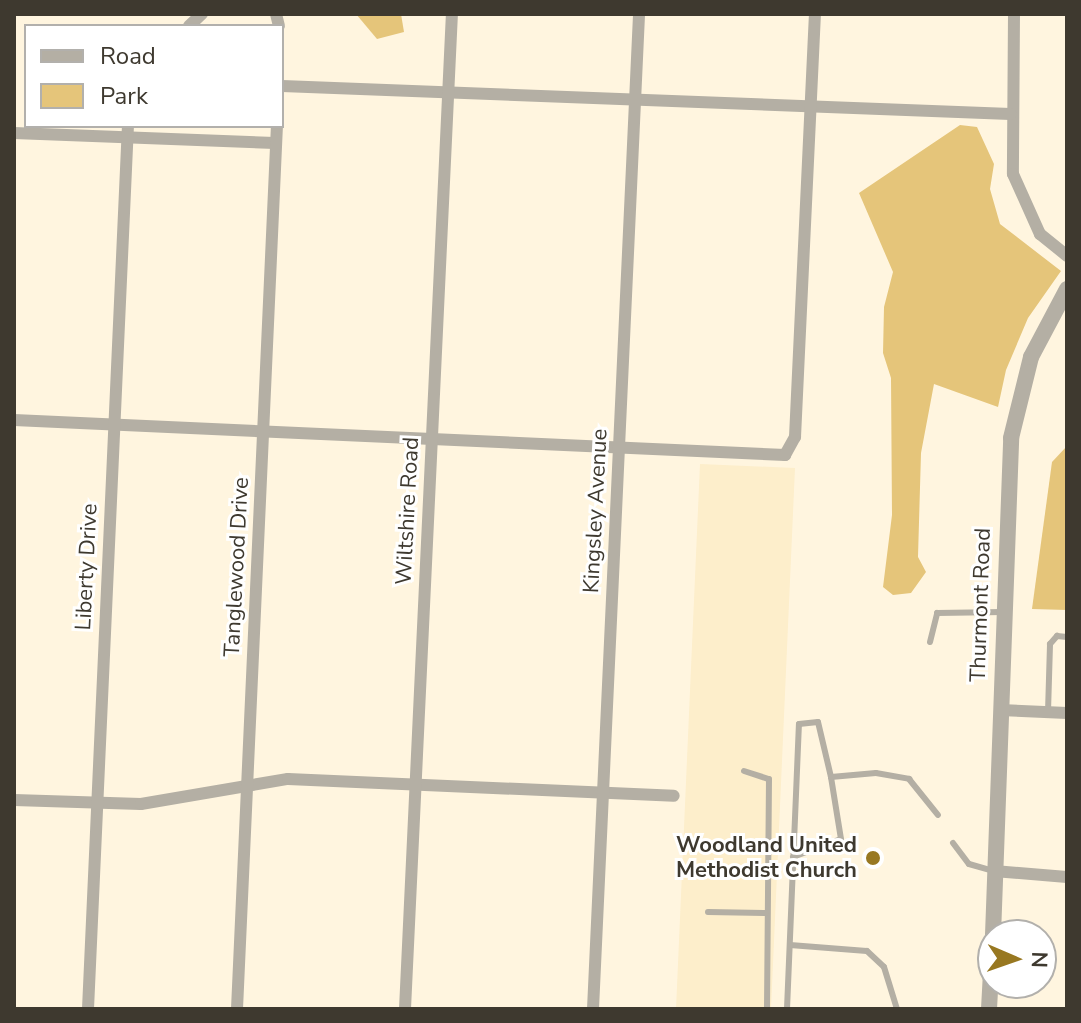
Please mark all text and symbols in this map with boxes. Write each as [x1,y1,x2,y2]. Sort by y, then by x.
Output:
legend [24,24,284,128]
text: Road [100,40,156,72]
text: Park [100,80,148,112]
street label: Kingsley Avenue [579,428,613,594]
street label: Wiltshire Road [391,437,425,585]
street label: Tanglewood Drive [219,476,255,658]
street label: Liberty Drive [70,503,104,631]
street label: Thurmont Road [965,528,997,682]
place label: Woodland United Methodist Church [676,832,857,884]
marker: Woodland United Methodist Church [864,849,882,867]
north arrow [977,919,1057,999]
text: N [1024,951,1054,969]

